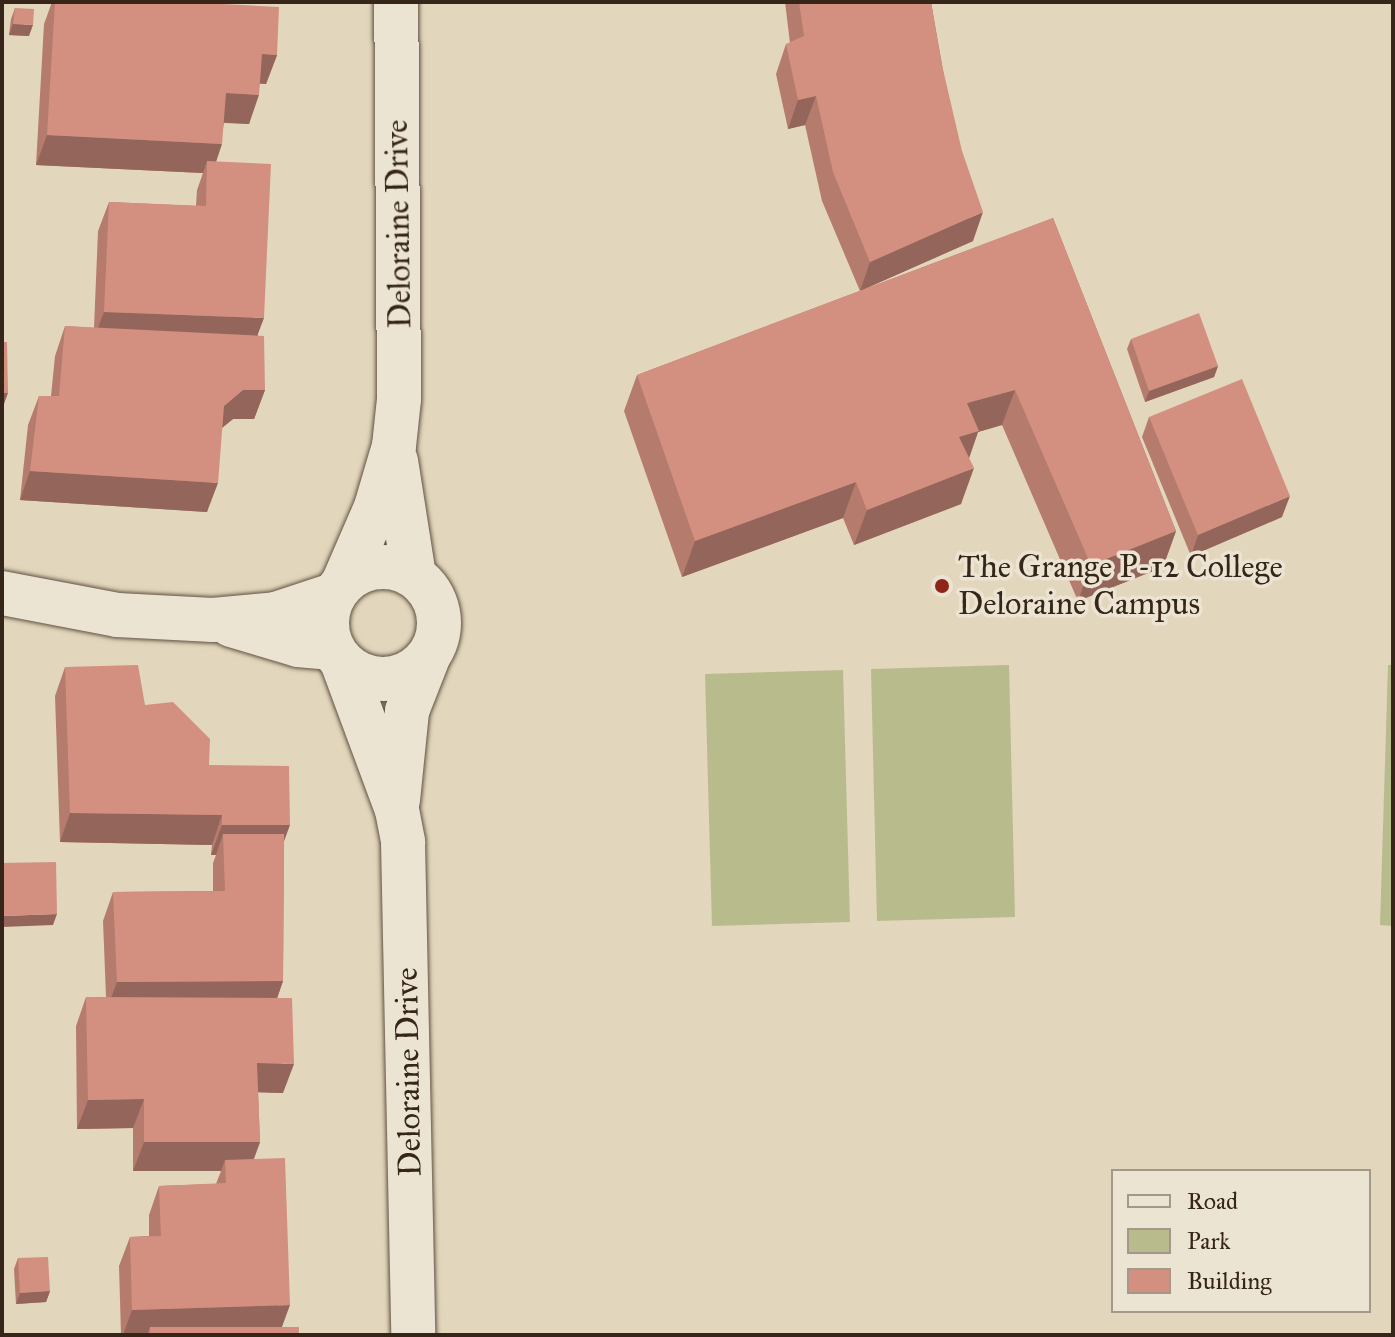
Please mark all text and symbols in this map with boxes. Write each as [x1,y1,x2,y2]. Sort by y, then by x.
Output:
street label: Deloraine Drive [378,119,420,329]
place label: The Grange P-12 College Deloraine Campus [958,549,1283,624]
marker: The Grange P-12 College Deloraine Campus [933,577,951,595]
street label: Deloraine Drive [388,967,430,1177]
legend [1111,1169,1371,1313]
text: Road [1187,1186,1238,1216]
text: Park [1187,1226,1230,1256]
text: Building [1187,1266,1272,1296]

